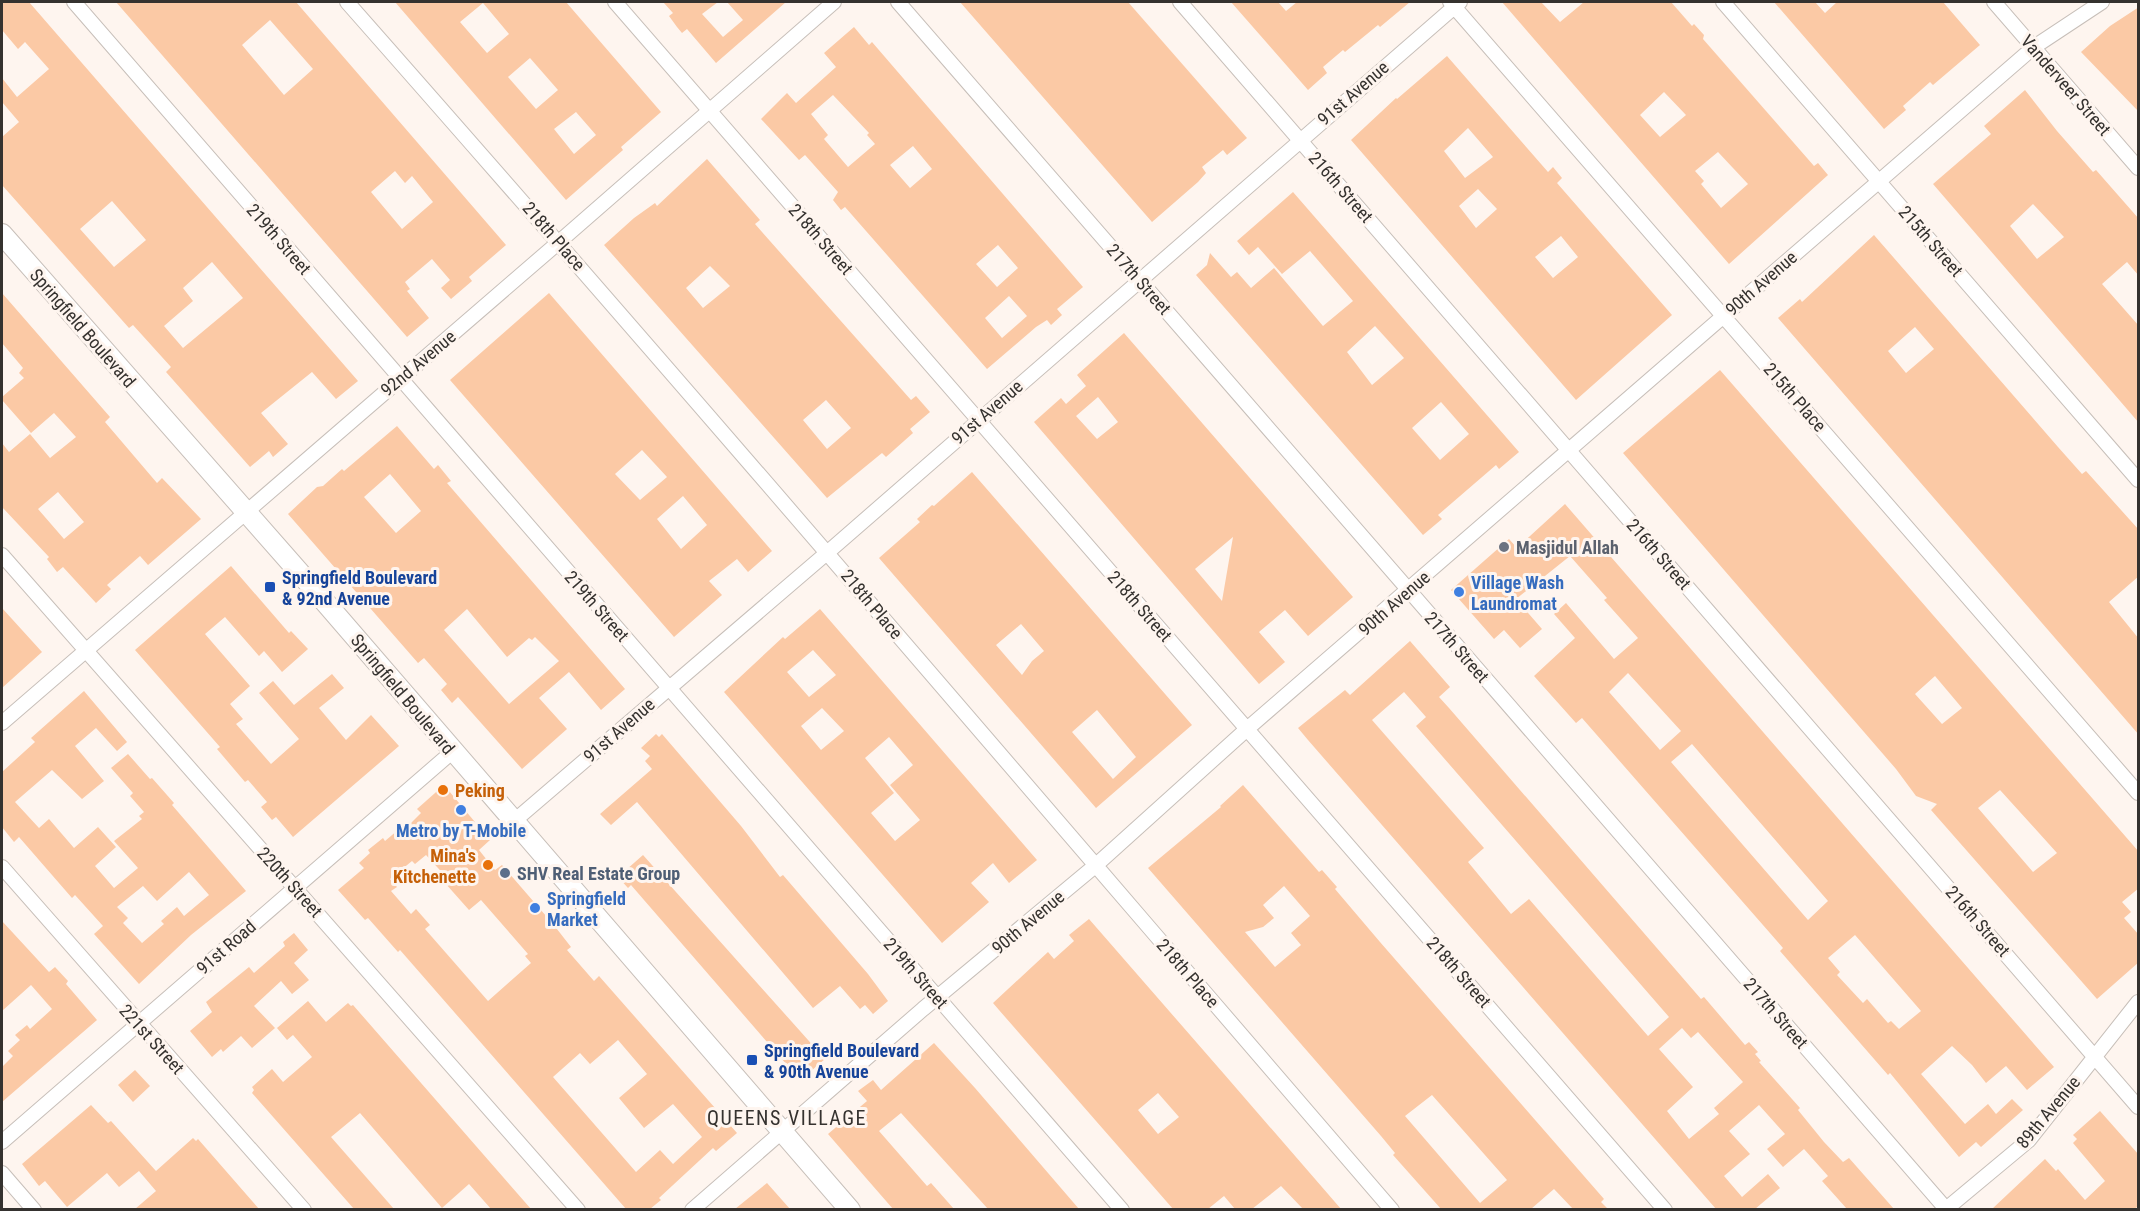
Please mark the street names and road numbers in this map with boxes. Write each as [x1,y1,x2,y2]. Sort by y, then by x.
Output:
street label: Vanderveer Street [2017,30,2115,140]
street label: 91st Avenue [1313,56,1393,130]
street label: 216th Street [1305,147,1377,227]
street label: 218th Place [518,197,590,275]
street label: 219th Street [243,199,315,279]
street label: 218th Street [785,199,857,279]
street label: 215th Street [1895,201,1967,281]
street label: 217th Street [1103,239,1175,319]
street label: 90th Avenue [1721,246,1801,320]
street label: Springfield Boulevard [26,264,140,392]
street label: 92nd Avenue [376,326,460,400]
street label: 215th Place [1759,358,1831,436]
street label: 91st Avenue [947,375,1027,449]
street label: 216th Street [1623,514,1695,594]
street label: 218th Place [837,565,907,643]
street label: 219th Street [561,566,633,646]
street label: 218th Street [1104,566,1176,646]
street label: 90th Avenue [1354,566,1434,640]
street label: 217th Street [1421,607,1493,687]
street label: Springfield Boulevard [347,630,459,758]
street label: 91st Avenue [579,693,659,767]
street label: 220th Street [253,843,327,921]
street label: 216th Street [1942,881,2014,961]
street label: 90th Avenue [988,886,1068,958]
street label: 91st Road [192,916,260,978]
street label: 218th Street [1423,932,1495,1012]
street label: 219th Street [880,933,952,1013]
street label: 218th Place [1152,934,1224,1012]
street label: 217th Street [1740,973,1812,1053]
street label: 221st Street [115,1000,189,1078]
street label: 89th Avenue [2012,1072,2084,1152]

